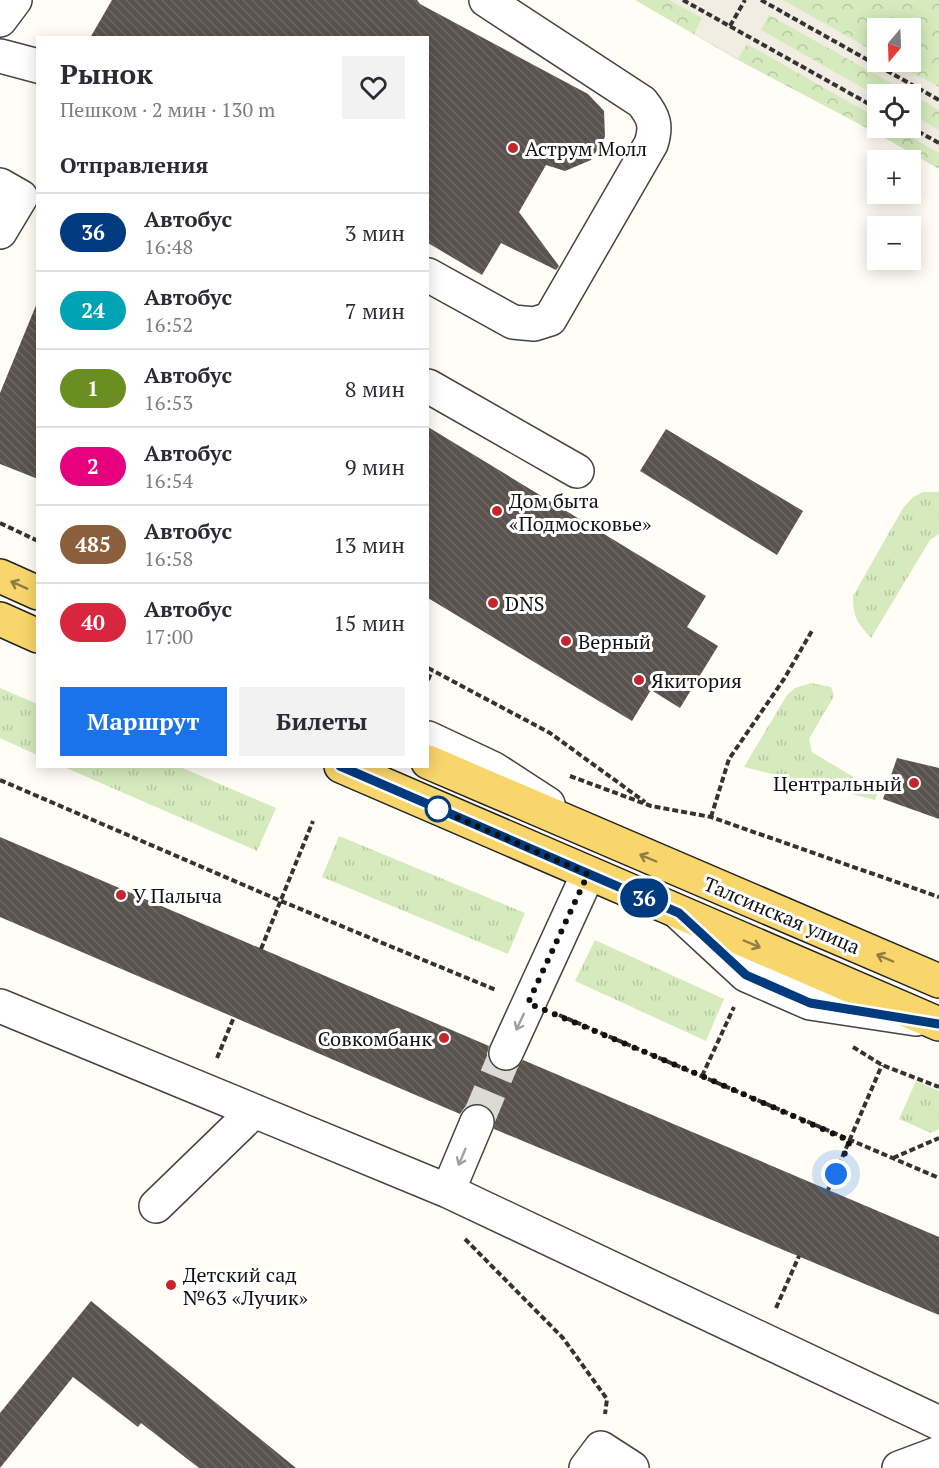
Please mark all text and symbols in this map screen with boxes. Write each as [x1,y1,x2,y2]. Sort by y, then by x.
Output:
north arrow [867,18,921,72]
map controls [867,18,921,270]
text: Рынок [60,55,153,92]
button: heart [342,56,405,119]
button: locate [867,84,921,138]
text: Пешком · 2 мин · 130 m [60,96,275,123]
place label: Аструм Молл [525,135,647,162]
marker: Аструм Молл [506,141,520,155]
text: Отправления [60,150,208,179]
button: + [867,150,921,204]
text: Автобус [144,204,232,233]
button: − [867,216,921,270]
text: 36 [81,218,105,246]
text: 3 мин [345,218,405,247]
text: 16:48 [144,233,193,260]
text: Автобус [144,282,232,311]
text: 24 [81,296,105,324]
text: 7 мин [345,296,405,325]
text: 16:52 [144,311,193,338]
text: Автобус [144,360,232,389]
text: 1 [87,374,99,402]
text: 8 мин [345,374,405,403]
text: 16:53 [144,389,193,416]
text: Автобус [144,438,232,467]
text: 2 [87,452,99,480]
text: 9 мин [345,452,405,481]
text: 16:54 [144,467,193,494]
place label: Дом быта «Подмосковье» [509,487,652,537]
marker: Дом быта «Подмосковье» [490,504,504,518]
text: Автобус [144,516,232,545]
text: 485 [75,530,111,558]
text: 13 мин [333,530,405,559]
text: 16:58 [144,545,193,572]
one-way arrow [10,578,28,590]
place label: DNS [505,590,545,617]
text: Автобус [144,594,232,623]
marker: DNS [486,596,500,610]
text: 40 [81,608,105,636]
text: 15 мин [333,608,405,637]
text: 17:00 [144,623,193,650]
place label: Верный [578,628,651,655]
marker: Верный [559,634,573,648]
place label: Якитория [651,667,742,694]
marker: Якитория [632,673,646,687]
button: Маршрут [60,687,227,756]
button: Билеты [239,687,405,756]
place label: Центральный [773,770,902,797]
marker: Центральный [907,776,921,790]
unlabelled marker [425,796,451,822]
one-way arrow [639,851,657,863]
street label: Талсинская улица [700,870,864,960]
line badge: 36 [617,878,671,918]
place label: У Палыча [133,882,222,909]
text: 36 [632,884,656,912]
marker: У Палыча [114,888,128,902]
one-way arrow [742,939,761,950]
one-way arrow [876,952,895,963]
one-way arrow [513,1013,524,1031]
place label: Совкомбанк [318,1025,432,1052]
marker: Совкомбанк [437,1031,451,1045]
one-way arrow [456,1147,468,1165]
your location [821,1159,851,1189]
place label: Детский сад №63 «Лучик» [183,1261,308,1311]
marker: Детский сад №63 «Лучик» [164,1278,178,1292]

